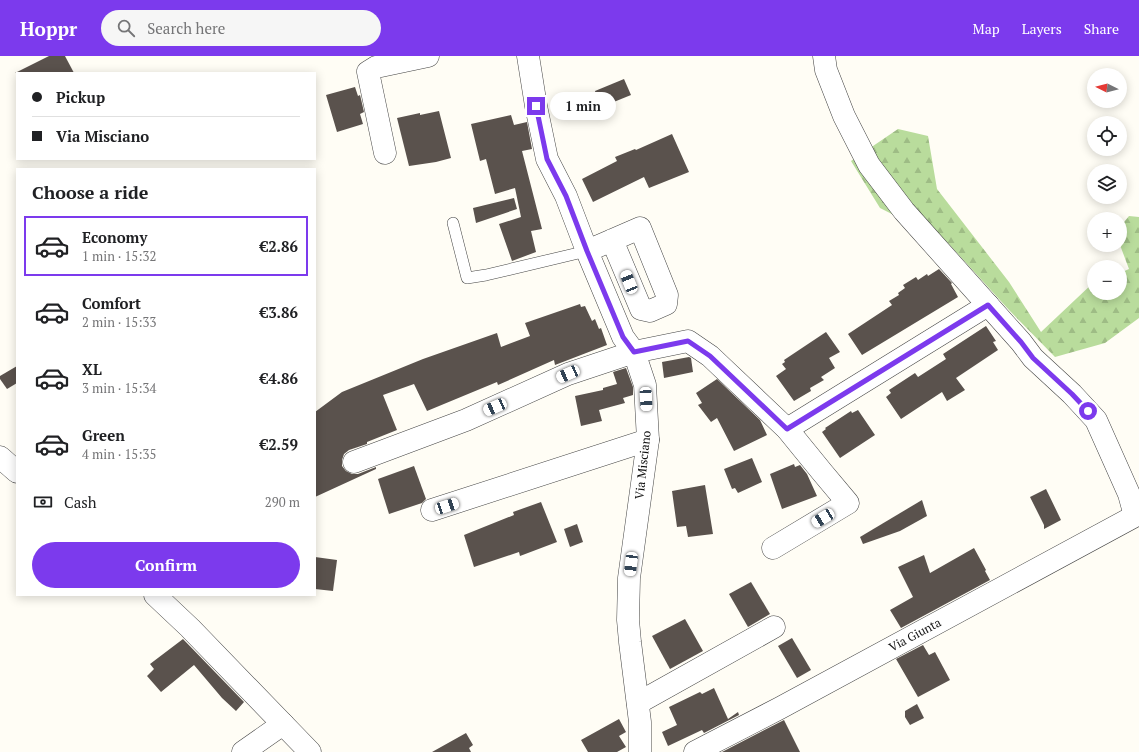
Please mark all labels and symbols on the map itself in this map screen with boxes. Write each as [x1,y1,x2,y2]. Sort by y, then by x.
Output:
north arrow [1087,68,1127,108]
callout: 1 min [550,92,616,120]
route end [527,97,545,115]
car [619,269,639,295]
car [555,364,581,384]
car [639,387,653,411]
car [482,397,508,417]
route start [1079,402,1097,420]
street label: Via Misciano [631,429,654,500]
car [434,497,460,515]
car [810,507,836,529]
car [624,551,638,577]
street label: Via Giunta [886,615,944,655]

